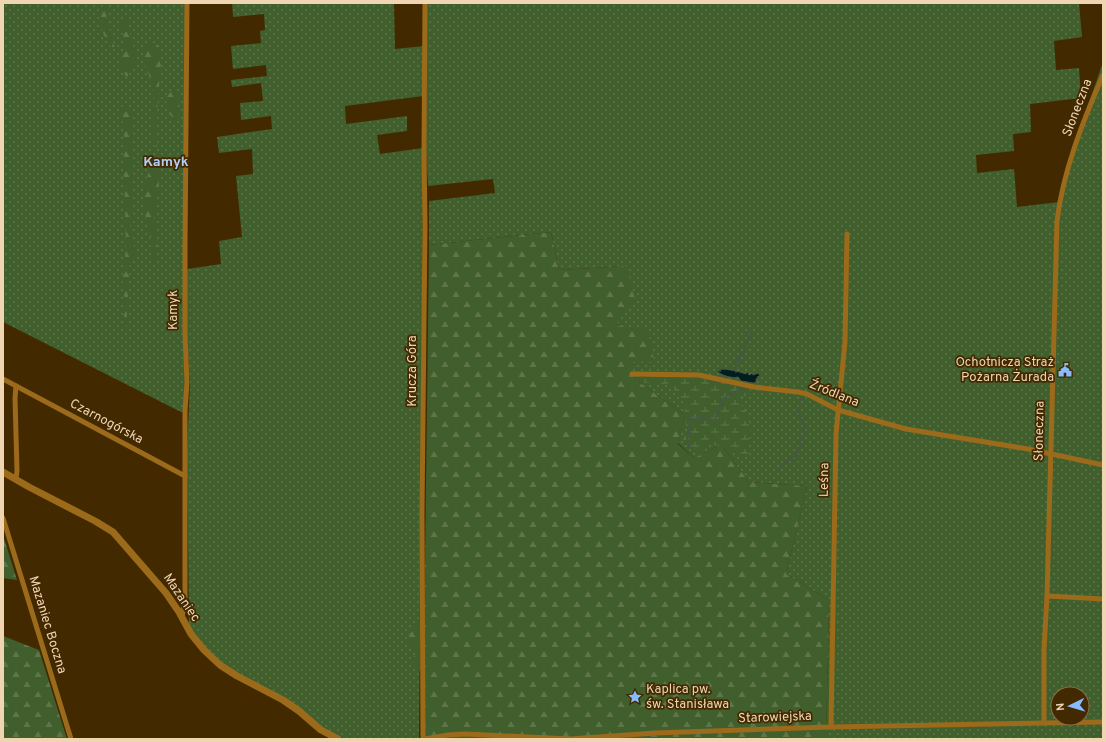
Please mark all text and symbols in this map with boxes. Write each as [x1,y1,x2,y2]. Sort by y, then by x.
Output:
street label: Słoneczna [1060,77,1096,139]
district label: Kamyk [143,154,189,171]
street label: Kamyk [166,290,182,330]
street label: Krucza Góra [405,335,421,407]
place label: Ochotnicza Straż Pożarna Żurada [955,355,1054,386]
public building icon: Ochotnicza Straż Pożarna Żurada [1057,362,1073,378]
street label: Źródlana [807,375,862,411]
street label: Czarnogórska [67,396,145,448]
street label: Słoneczna [1031,401,1049,461]
street label: Leśna [817,463,833,497]
street label: Mazaniec [159,571,203,625]
street label: Mazaniec Boczna [25,574,69,676]
place label: Kaplica pw. św. Stanisława [646,682,729,713]
north arrow [1050,686,1090,726]
place icon: Kaplica pw. św. Stanisława [627,689,643,705]
text: N [1054,702,1068,711]
street label: Starowiejska [738,709,812,727]

